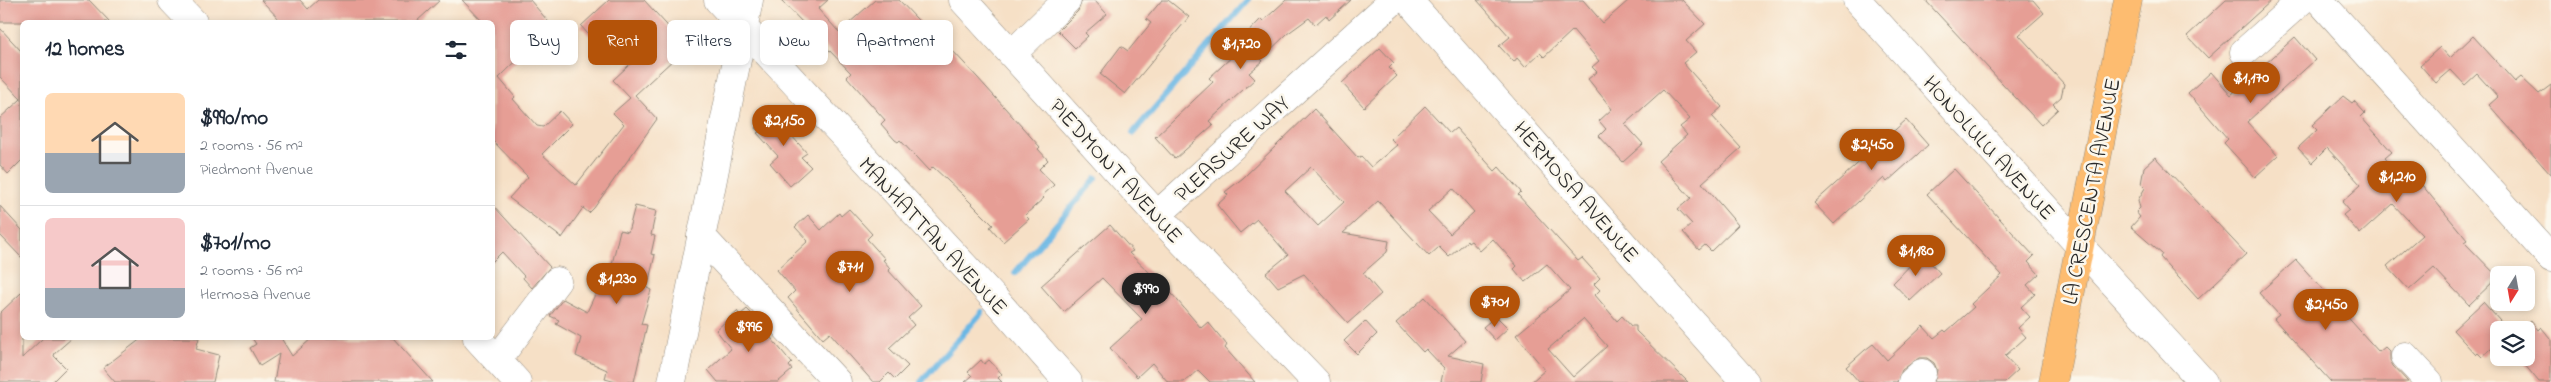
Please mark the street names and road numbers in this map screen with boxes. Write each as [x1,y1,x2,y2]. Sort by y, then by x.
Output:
street label: HONOLULU AVENUE [1914,69,2062,229]
street label: LA CRESCENTA AVENUE [2055,76,2131,308]
street label: PLEASURE WAY [1168,89,1298,211]
street label: PIEDMONT AVENUE [1041,92,1189,252]
street label: HERMOSA AVENUE [1504,115,1645,271]
street label: MANHATTAN AVENUE [850,151,1014,323]

